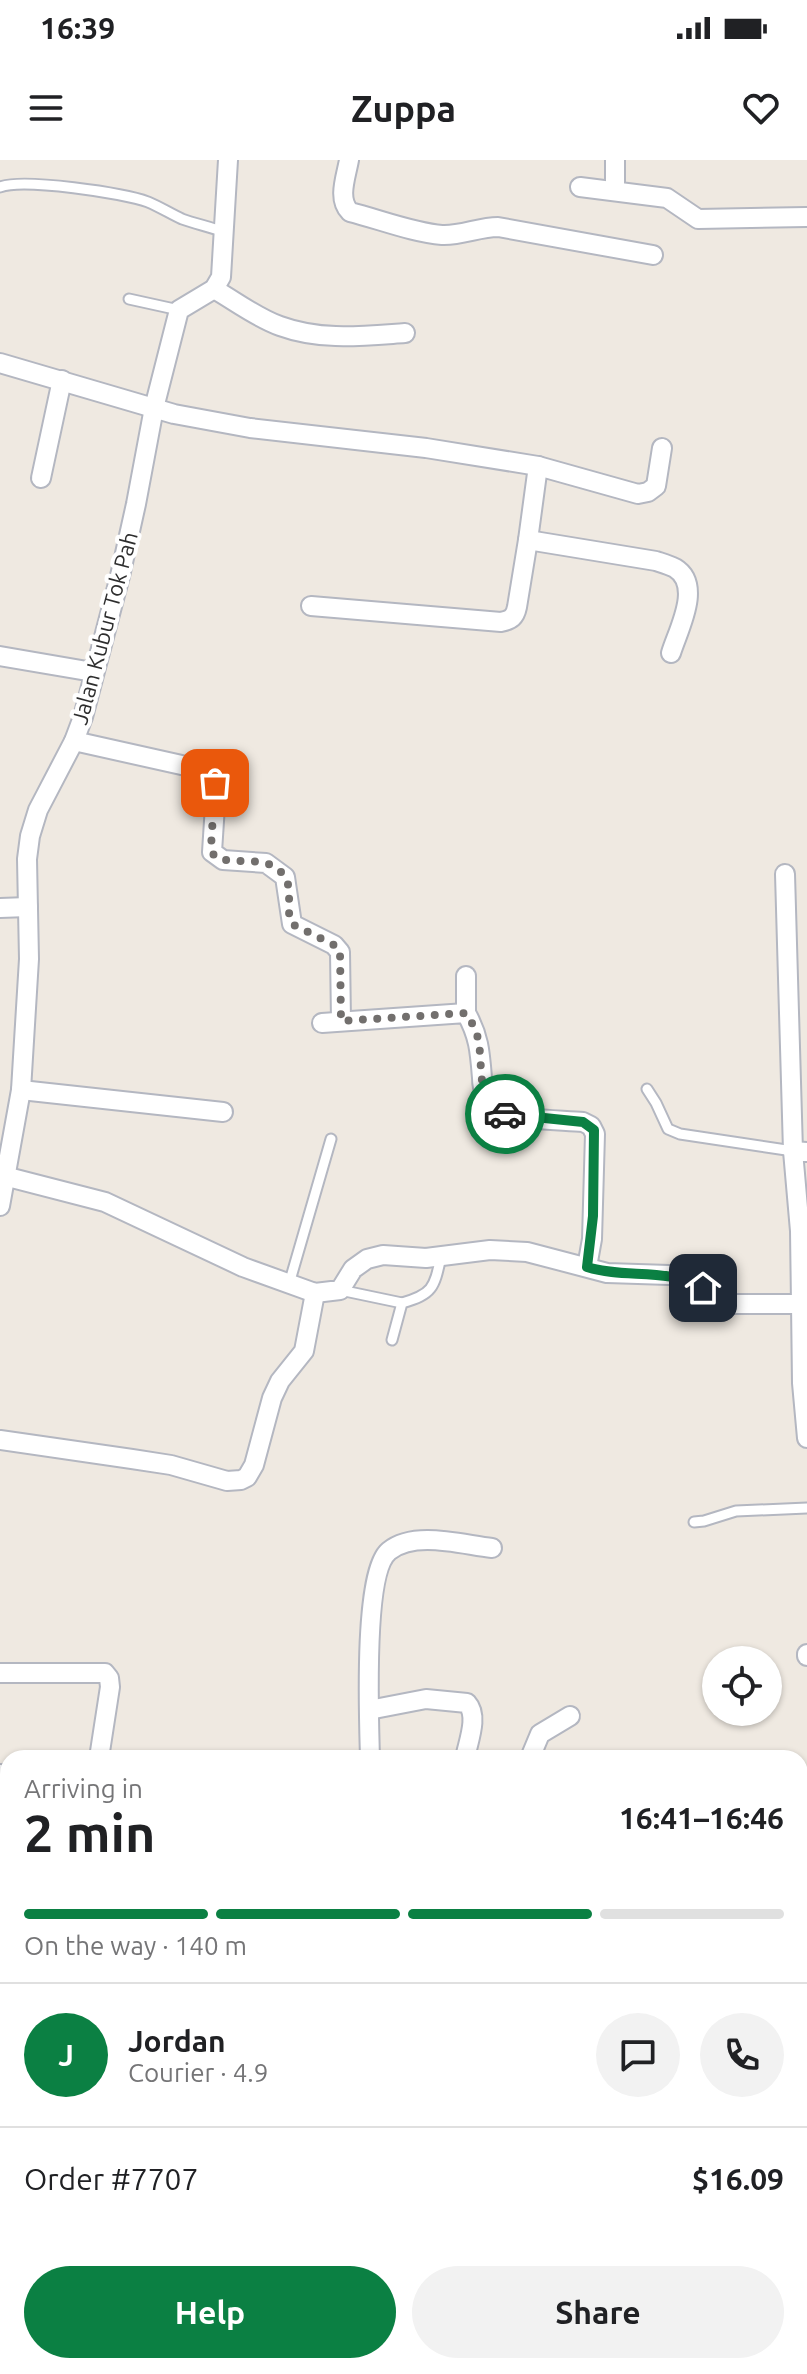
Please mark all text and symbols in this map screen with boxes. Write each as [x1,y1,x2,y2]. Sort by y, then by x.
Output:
text: 16:39 [40,11,115,45]
icon: menu [24,86,68,130]
icon: heart [739,86,783,130]
text: Zuppa [351,88,456,129]
street label: Jalan Kubur Tok Pah [66,529,142,727]
pin [181,749,249,817]
icon: bag [193,761,237,805]
courier [465,1074,545,1154]
icon: car [483,1092,527,1136]
pin [669,1254,737,1322]
icon: home [681,1266,725,1310]
map controls [702,1646,782,1726]
button: locate [702,1646,782,1726]
text: Arriving in [24,1774,143,1803]
text: 16:41–16:46 [619,1801,784,1835]
text: 2 min [24,1804,155,1862]
text: On the way · 140 m [24,1931,247,1960]
button: chat [596,2013,680,2097]
button: phone [700,2013,784,2097]
text: Jordan [128,2024,226,2058]
text: J [58,2038,74,2072]
text: Courier · 4.9 [128,2058,268,2087]
text: Order #7707 [24,2162,198,2196]
text: $16.09 [692,2162,784,2196]
button: Help [24,2266,396,2358]
button: Share [412,2266,784,2358]

